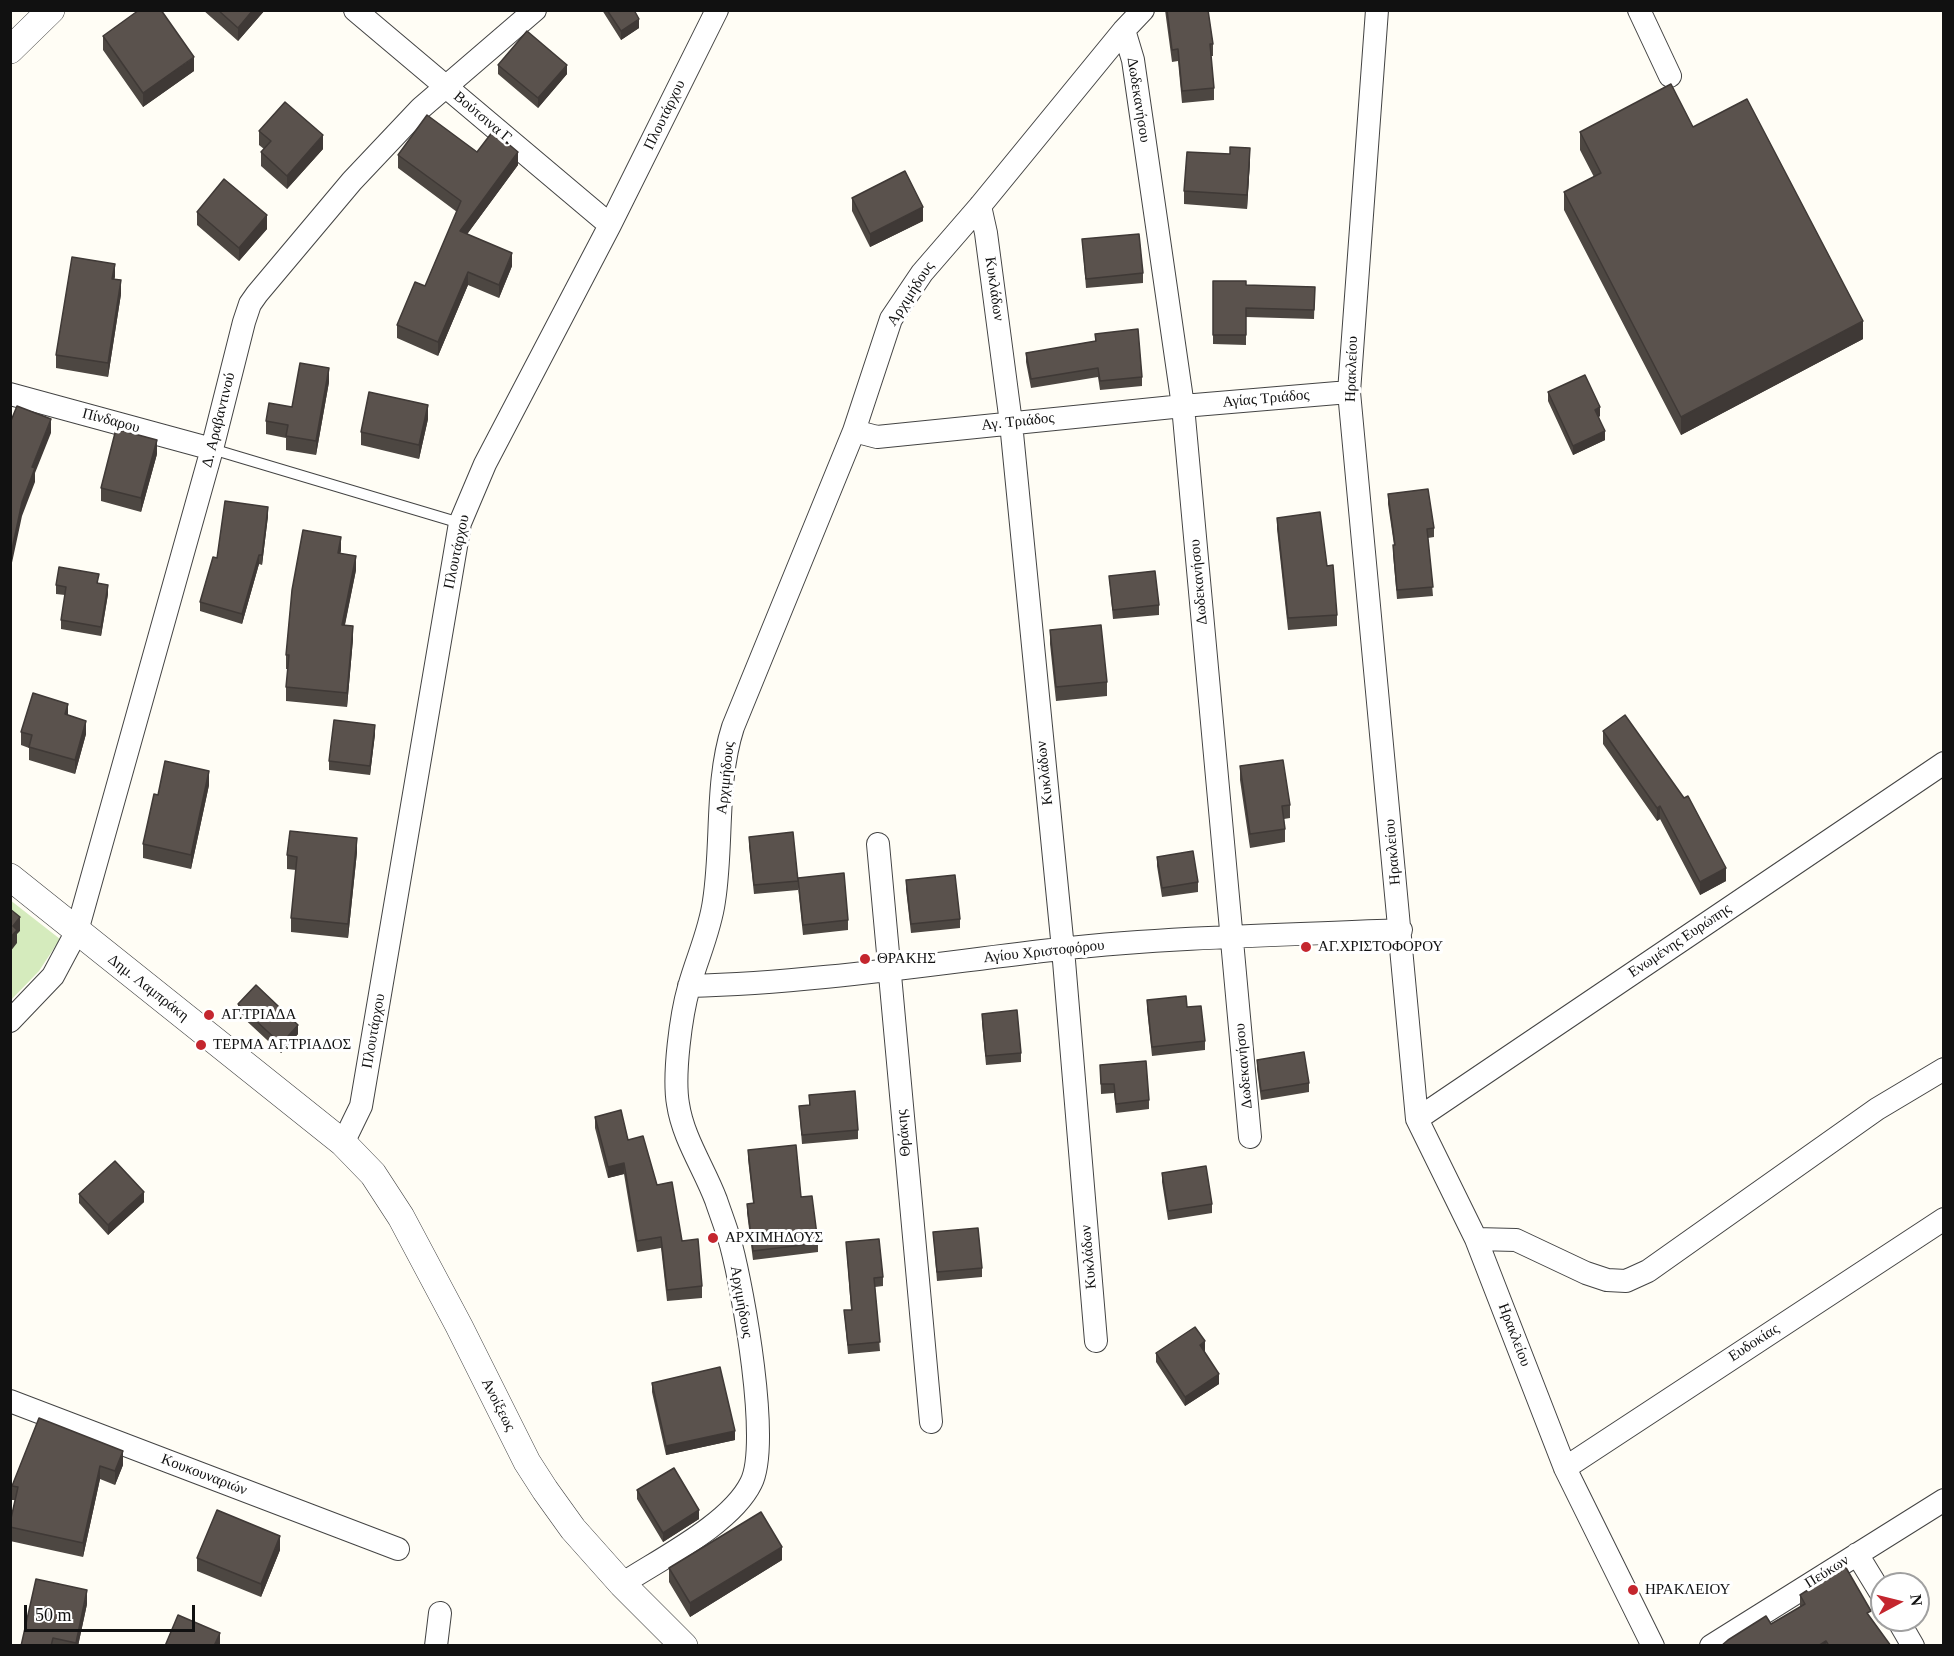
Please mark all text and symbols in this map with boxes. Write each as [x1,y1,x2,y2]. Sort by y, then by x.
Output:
street label: Δωδεκανήσου [1122,56,1154,144]
street label: Πλουτάρχου [640,77,690,153]
street label: Βούτσινα Γ. [450,88,516,148]
street label: Κυκλάδων [981,256,1007,322]
street label: Αρχιμήδους [884,259,938,329]
street label: Ηρακλείου [1342,336,1362,402]
street label: Δ. Αραβαντινού [198,371,240,469]
street label: Αγίας Τριάδος [1222,386,1310,412]
street label: Πίνδαρου [80,405,142,437]
street label: Αγ. Τριάδος [981,409,1055,435]
street label: Πλουτάρχου [440,513,474,591]
street label: Δωδεκανήσου [1186,538,1212,626]
street label: Κυκλάδων [1033,740,1057,806]
street label: Αρχιμήδους [713,741,739,815]
street label: Ηρακλείου [1381,818,1405,886]
street label: Ενωμένης Ευρώπης [1625,900,1735,982]
street label: Αγίου Χριστοφόρου [983,937,1105,967]
place label: ΑΓ.ΧΡΙΣΤΟΦΟΡΟΥ [1318,938,1443,956]
marker: ΑΓ.ΧΡΙΣΤΟΦΟΡΟΥ [1299,940,1313,954]
place label: ΘΡΑΚΗΣ [877,950,936,968]
street label: Δημ. Λαμπράκη [104,951,192,1025]
marker: ΘΡΑΚΗΣ [858,952,872,966]
street label: Πλουτάρχου [359,992,389,1070]
place label: ΑΓ.ΤΡΙΑΔΑ [221,1006,296,1024]
marker: ΑΓ.ΤΡΙΑΔΑ [202,1008,216,1022]
street label: Δωδεκανήσου [1231,1022,1257,1110]
place label: ΤΕΡΜΑ ΑΓ.ΤΡΙΑΔΟΣ [213,1036,351,1054]
marker: ΤΕΡΜΑ ΑΓ.ΤΡΙΑΔΟΣ [194,1038,208,1052]
street label: Θράκης [893,1109,915,1157]
street label: Κυκλάδων [1077,1224,1101,1290]
place label: ΑΡΧΙΜΗΔΟΥΣ [725,1229,823,1247]
marker: ΑΡΧΙΜΗΔΟΥΣ [706,1231,720,1245]
street label: Αρχιμήδους [726,1265,756,1339]
street label: Ηρακλείου [1494,1301,1534,1369]
street label: Ευδοκίας [1725,1320,1783,1366]
street label: Ανοίξεως [477,1376,519,1434]
street label: Κουκουναριών [158,1450,250,1500]
street label: Πεύκων [1802,1551,1852,1593]
north arrow [1870,1572,1930,1632]
place label: ΗΡΑΚΛΕΙΟΥ [1645,1581,1730,1599]
marker: ΗΡΑΚΛΕΙΟΥ [1626,1583,1640,1597]
scale bar [27,1593,198,1631]
text: N [1907,1593,1926,1607]
text: 50 m [35,1605,72,1625]

